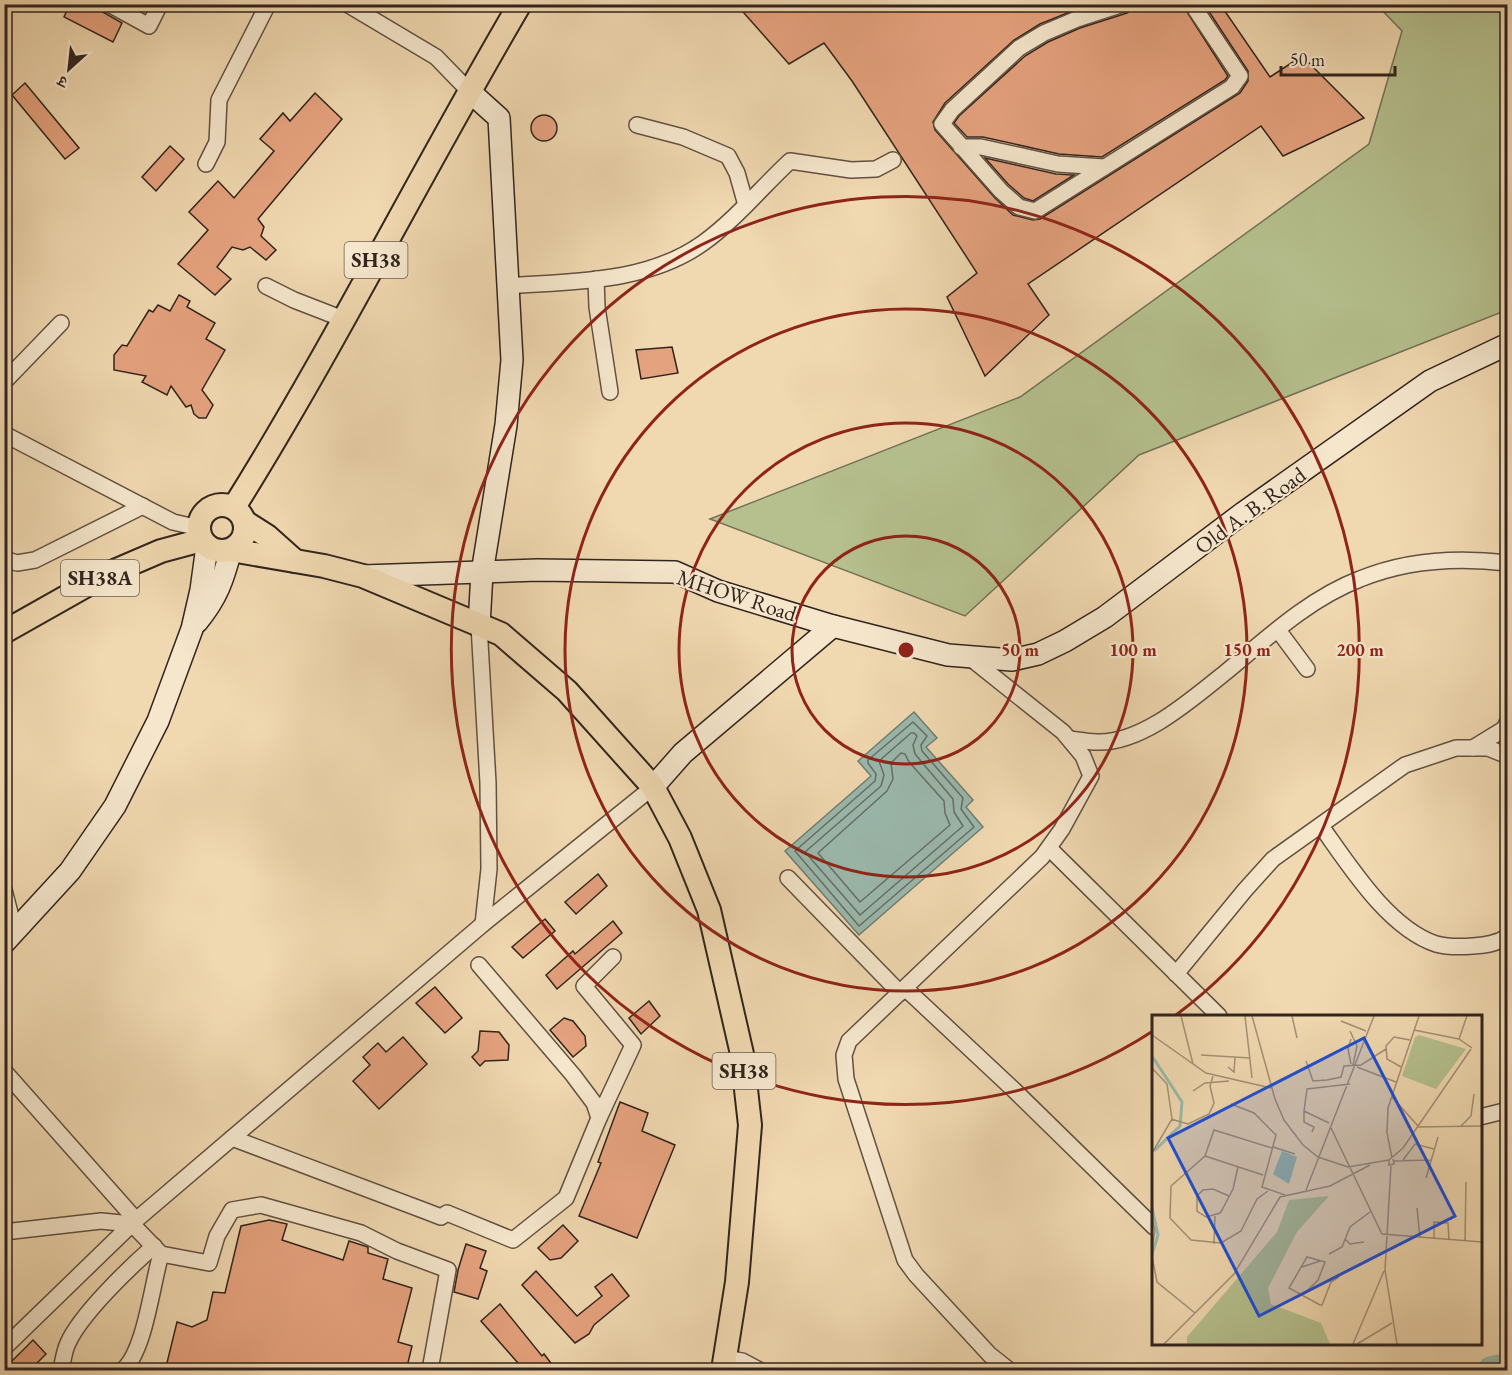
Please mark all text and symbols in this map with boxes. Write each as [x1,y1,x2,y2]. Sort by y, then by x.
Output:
north arrow [39,39,99,99]
scale bar [1281,39,1395,77]
text: 50 m [1290,48,1325,71]
text: उ [52,70,72,94]
road number: SH38 [344,242,407,278]
street label: Old A. B. Road [1189,460,1312,561]
road number: SH38A [61,560,139,596]
street label: MHOW Road [673,562,801,629]
text: 50 m [1001,638,1039,661]
text: 100 m [1109,638,1157,661]
text: 150 m [1223,638,1271,661]
text: 200 m [1336,638,1384,661]
centre of rings [896,640,916,660]
inset map [1152,1015,1482,1345]
road number: SH38 [712,1053,776,1089]

